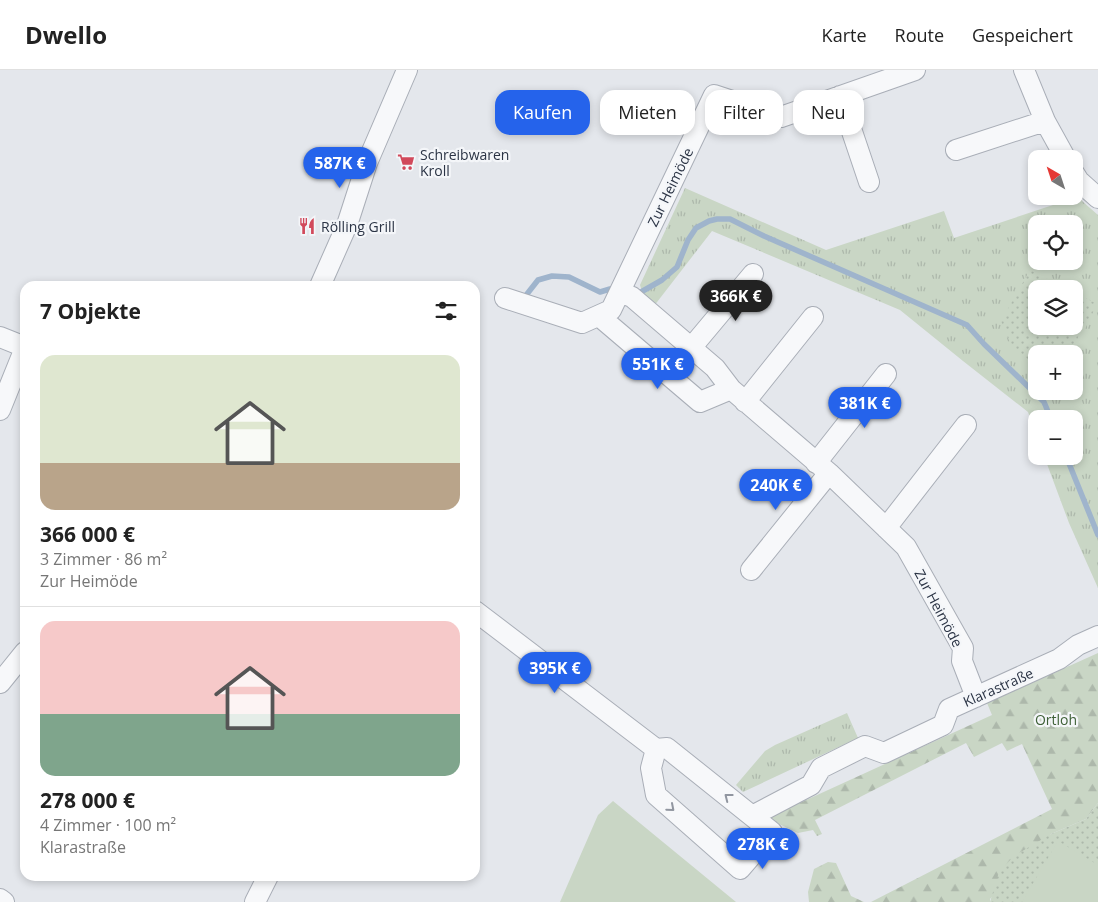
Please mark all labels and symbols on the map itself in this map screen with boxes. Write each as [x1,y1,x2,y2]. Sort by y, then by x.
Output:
street label: Zur Heimöde [643,144,697,230]
place label: Schreibwaren Kroll [420,145,509,180]
pin: 587K € [299,146,381,189]
north arrow [1028,150,1082,205]
supermarket icon: Schreibwaren Kroll [396,152,416,172]
restaurant icon: Rölling Grill [297,216,317,236]
place label: Rölling Grill [321,217,395,236]
pin: 366K € [695,280,777,322]
pin: 551K € [617,348,699,390]
pin: 381K € [824,386,906,429]
pin: 240K € [735,468,817,511]
street label: Zur Heimöde [911,566,968,650]
pin: 395K € [514,652,596,694]
street label: Klarastraße [960,663,1036,711]
park label: Ortloh [1035,710,1077,729]
one-way arrow [725,794,734,803]
one-way arrow [665,802,674,811]
pin: 278K € [722,828,804,870]

